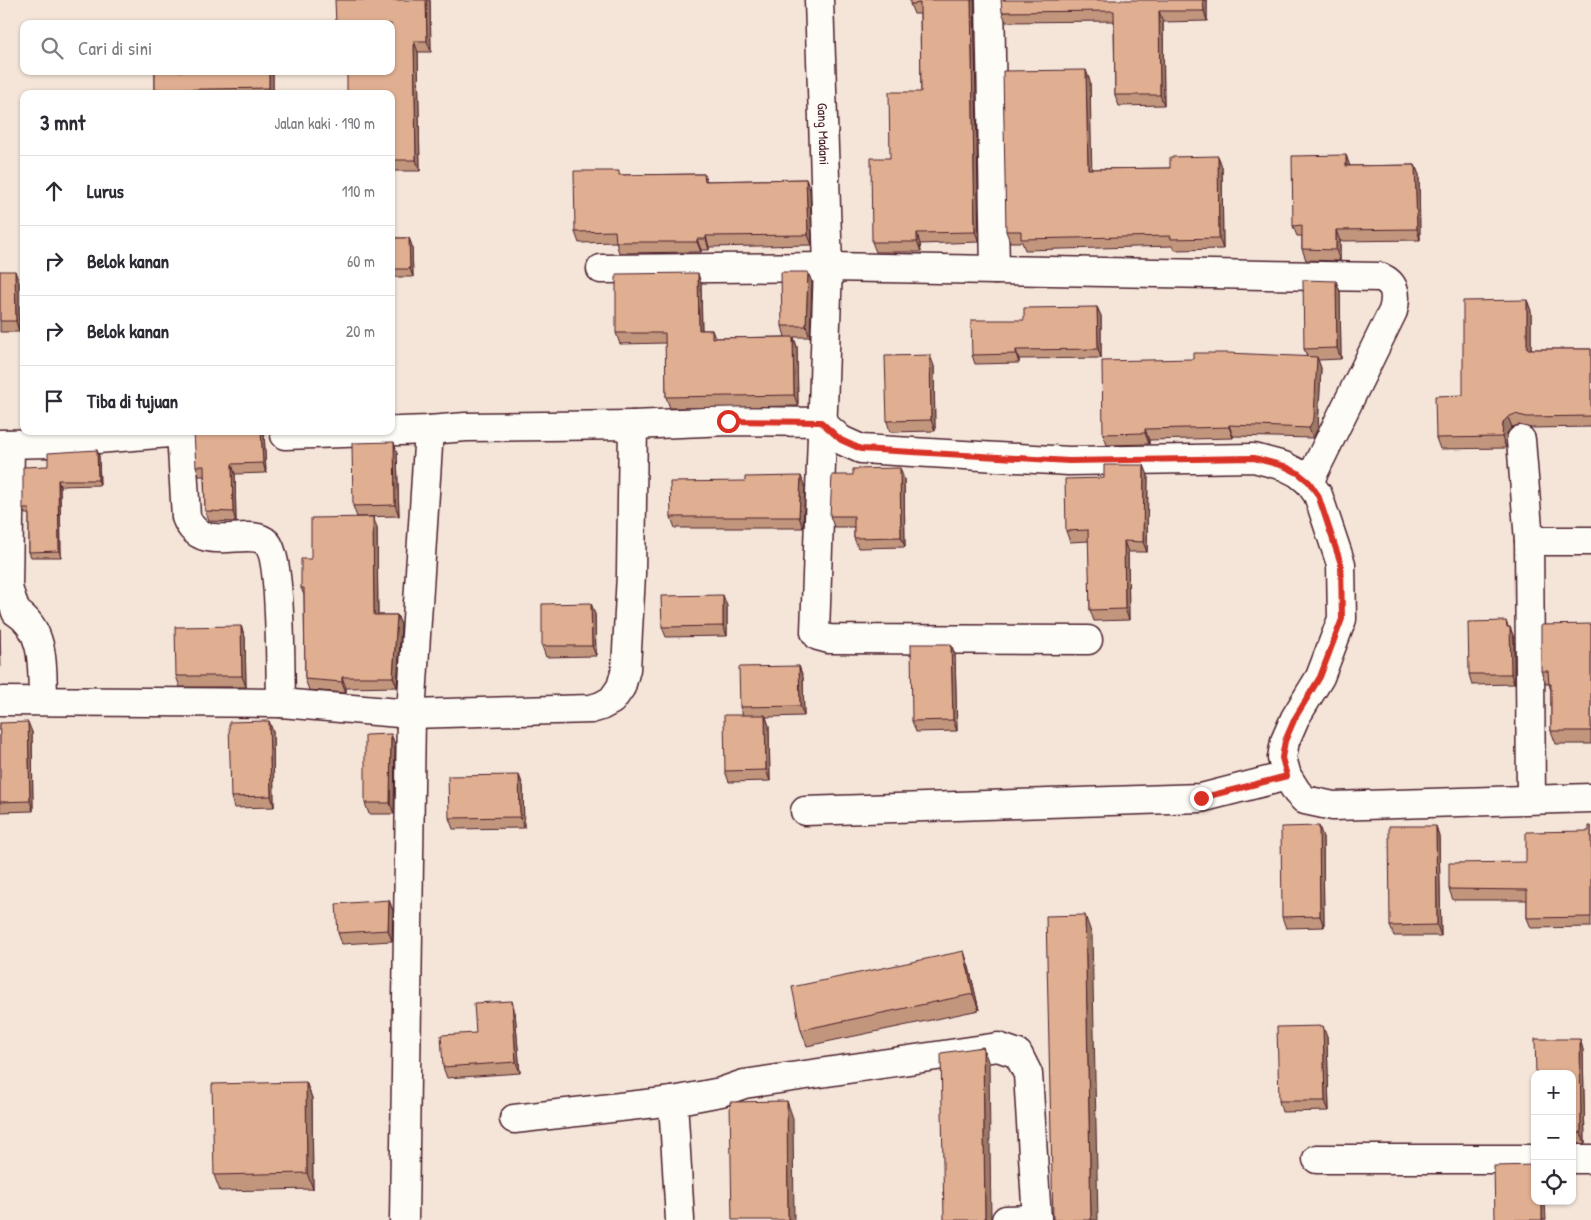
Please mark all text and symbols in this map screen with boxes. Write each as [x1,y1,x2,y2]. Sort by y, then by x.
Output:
search box [20,20,395,75]
icon: search [38,34,66,62]
text: Cari di sini [78,35,152,61]
street label: Gang Madani [813,102,835,165]
text: 3 mnt [40,108,85,137]
text: Jalan kaki · 190 m [274,112,375,134]
icon: ahead [40,177,68,205]
text: Lurus [87,178,124,204]
text: 110 m [342,180,375,202]
icon: right [40,247,68,275]
text: Belok kanan [87,248,169,274]
text: 60 m [347,250,375,272]
icon: right [40,317,68,345]
text: Belok kanan [87,318,169,344]
text: 20 m [346,320,375,342]
icon: arrive [40,387,68,415]
text: Tiba di tujuan [87,388,178,414]
route start [717,410,740,433]
route end [1190,787,1213,810]
map controls [1531,1070,1576,1205]
button: + [1531,1070,1576,1115]
button: − [1531,1115,1576,1160]
button: locate [1531,1160,1576,1205]

